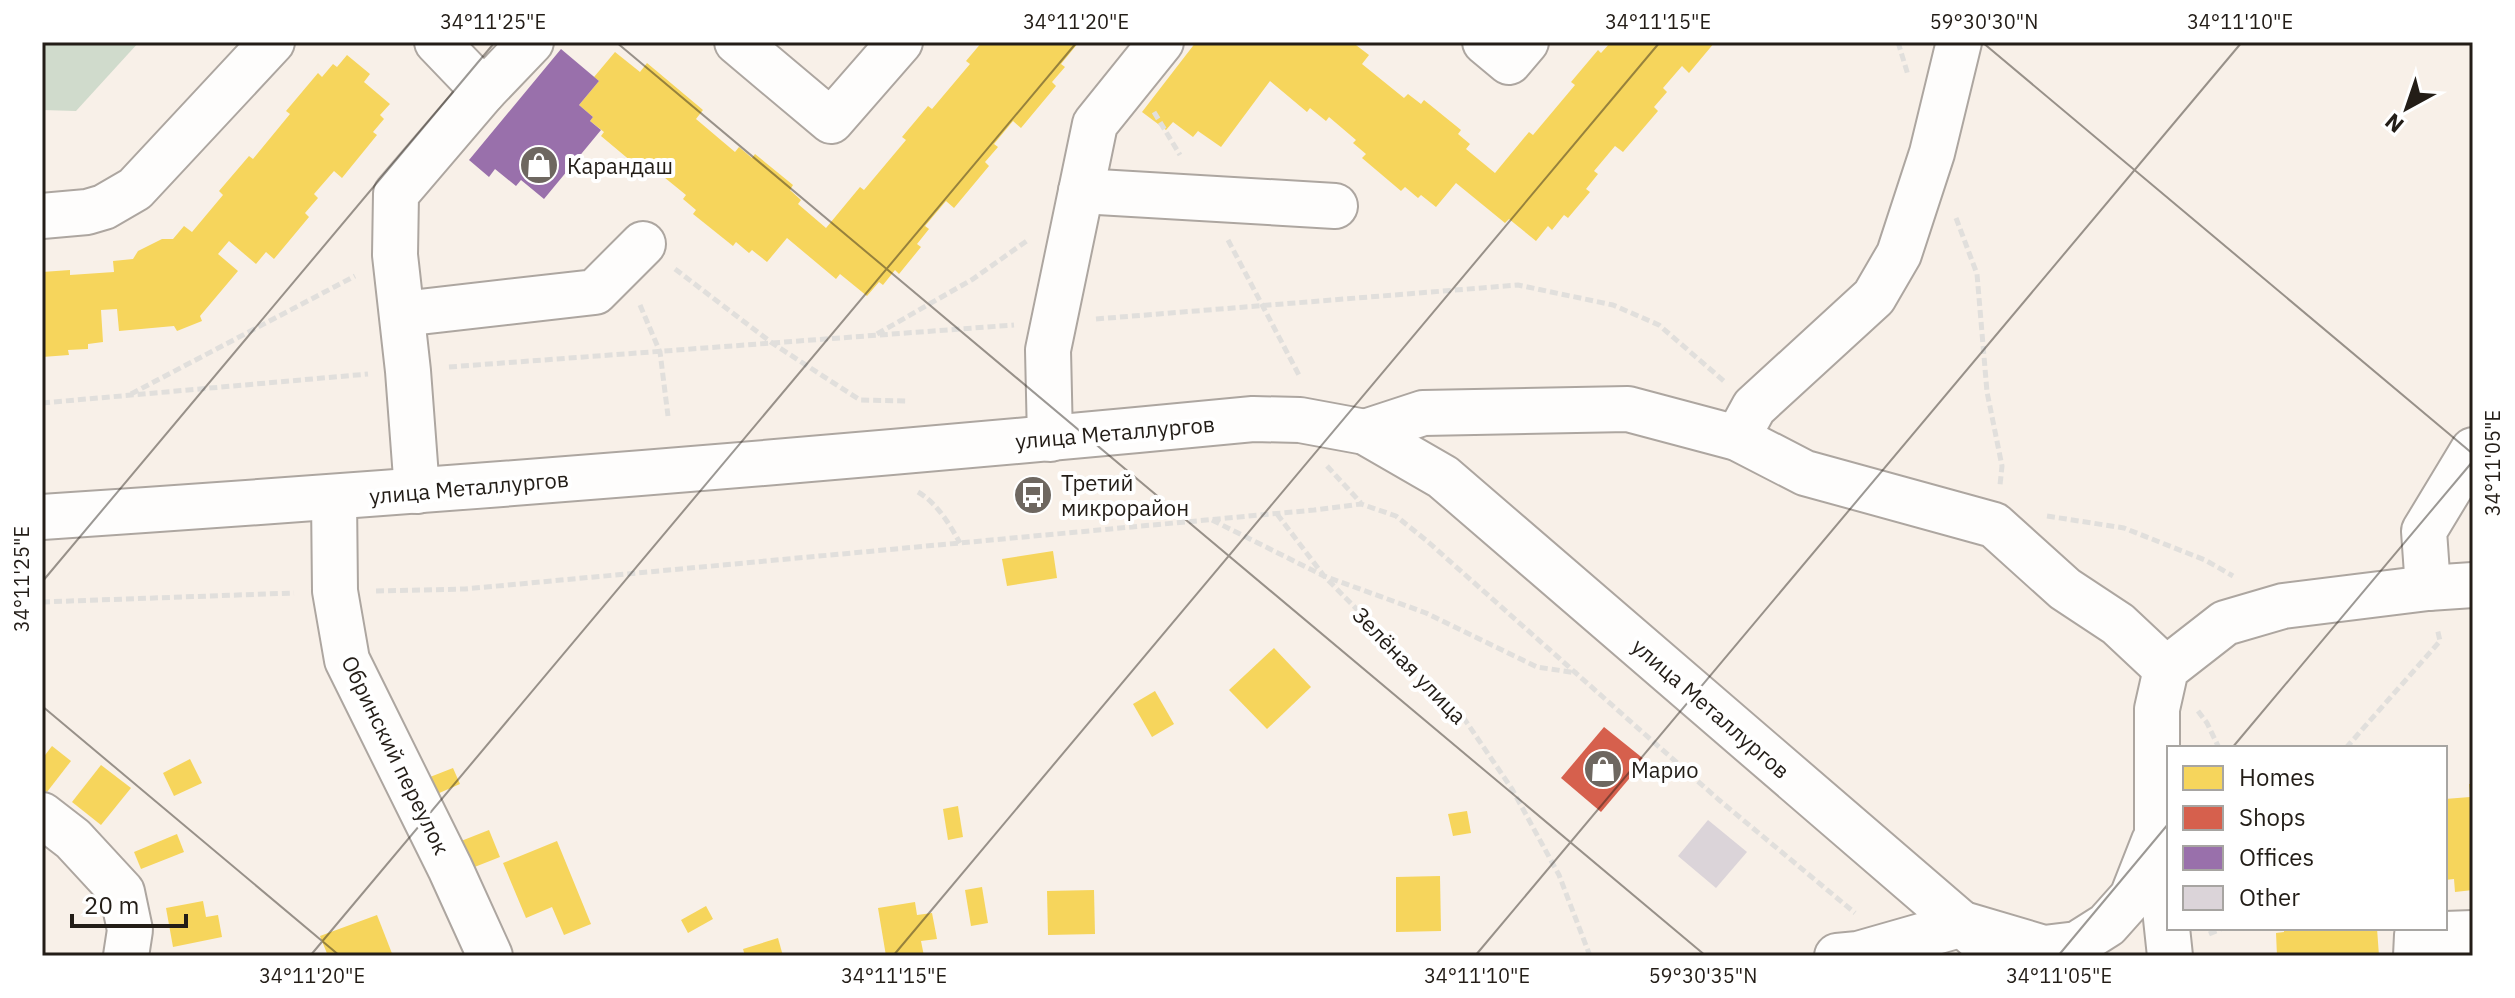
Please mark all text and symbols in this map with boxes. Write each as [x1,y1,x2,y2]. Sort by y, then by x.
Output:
text: 34°11'25"E [440,8,546,35]
text: 34°11'20"E [1023,8,1129,35]
text: 34°11'15"E [1605,8,1711,35]
text: 59°30'30"N [1930,8,2038,35]
text: 34°11'10"E [2187,8,2293,35]
north arrow [2367,68,2447,148]
text: N [2378,107,2409,140]
shop icon: Карандаш [518,144,560,186]
place label: Карандаш [567,151,673,180]
street label: улица Металлургов [1014,409,1216,455]
text: 34°11'05"E [2479,410,2506,516]
street label: улица Металлургов [368,464,570,510]
place label: Третий микрорайон [1061,468,1189,522]
bus stop icon: Третий микрорайон [1012,474,1054,516]
text: 34°11'25"E [8,526,35,632]
street label: Зелёная улица [1347,600,1473,730]
street label: улица Металлургов [1626,631,1796,785]
street label: Обринский переулок [335,651,457,859]
legend [2167,746,2447,930]
shop icon: Марио [1582,748,1624,790]
place label: Марио [1631,755,1699,784]
text: Homes [2239,761,2315,793]
text: Shops [2239,801,2306,833]
text: Offices [2239,841,2314,873]
scale bar [72,878,186,928]
text: Other [2239,881,2300,913]
text: 20 m [84,889,139,921]
text: 34°11'20"E [259,962,365,989]
text: 34°11'15"E [841,962,947,989]
text: 34°11'10"E [1424,962,1530,989]
text: 59°30'35"N [1649,962,1757,989]
text: 34°11'05"E [2006,962,2112,989]

